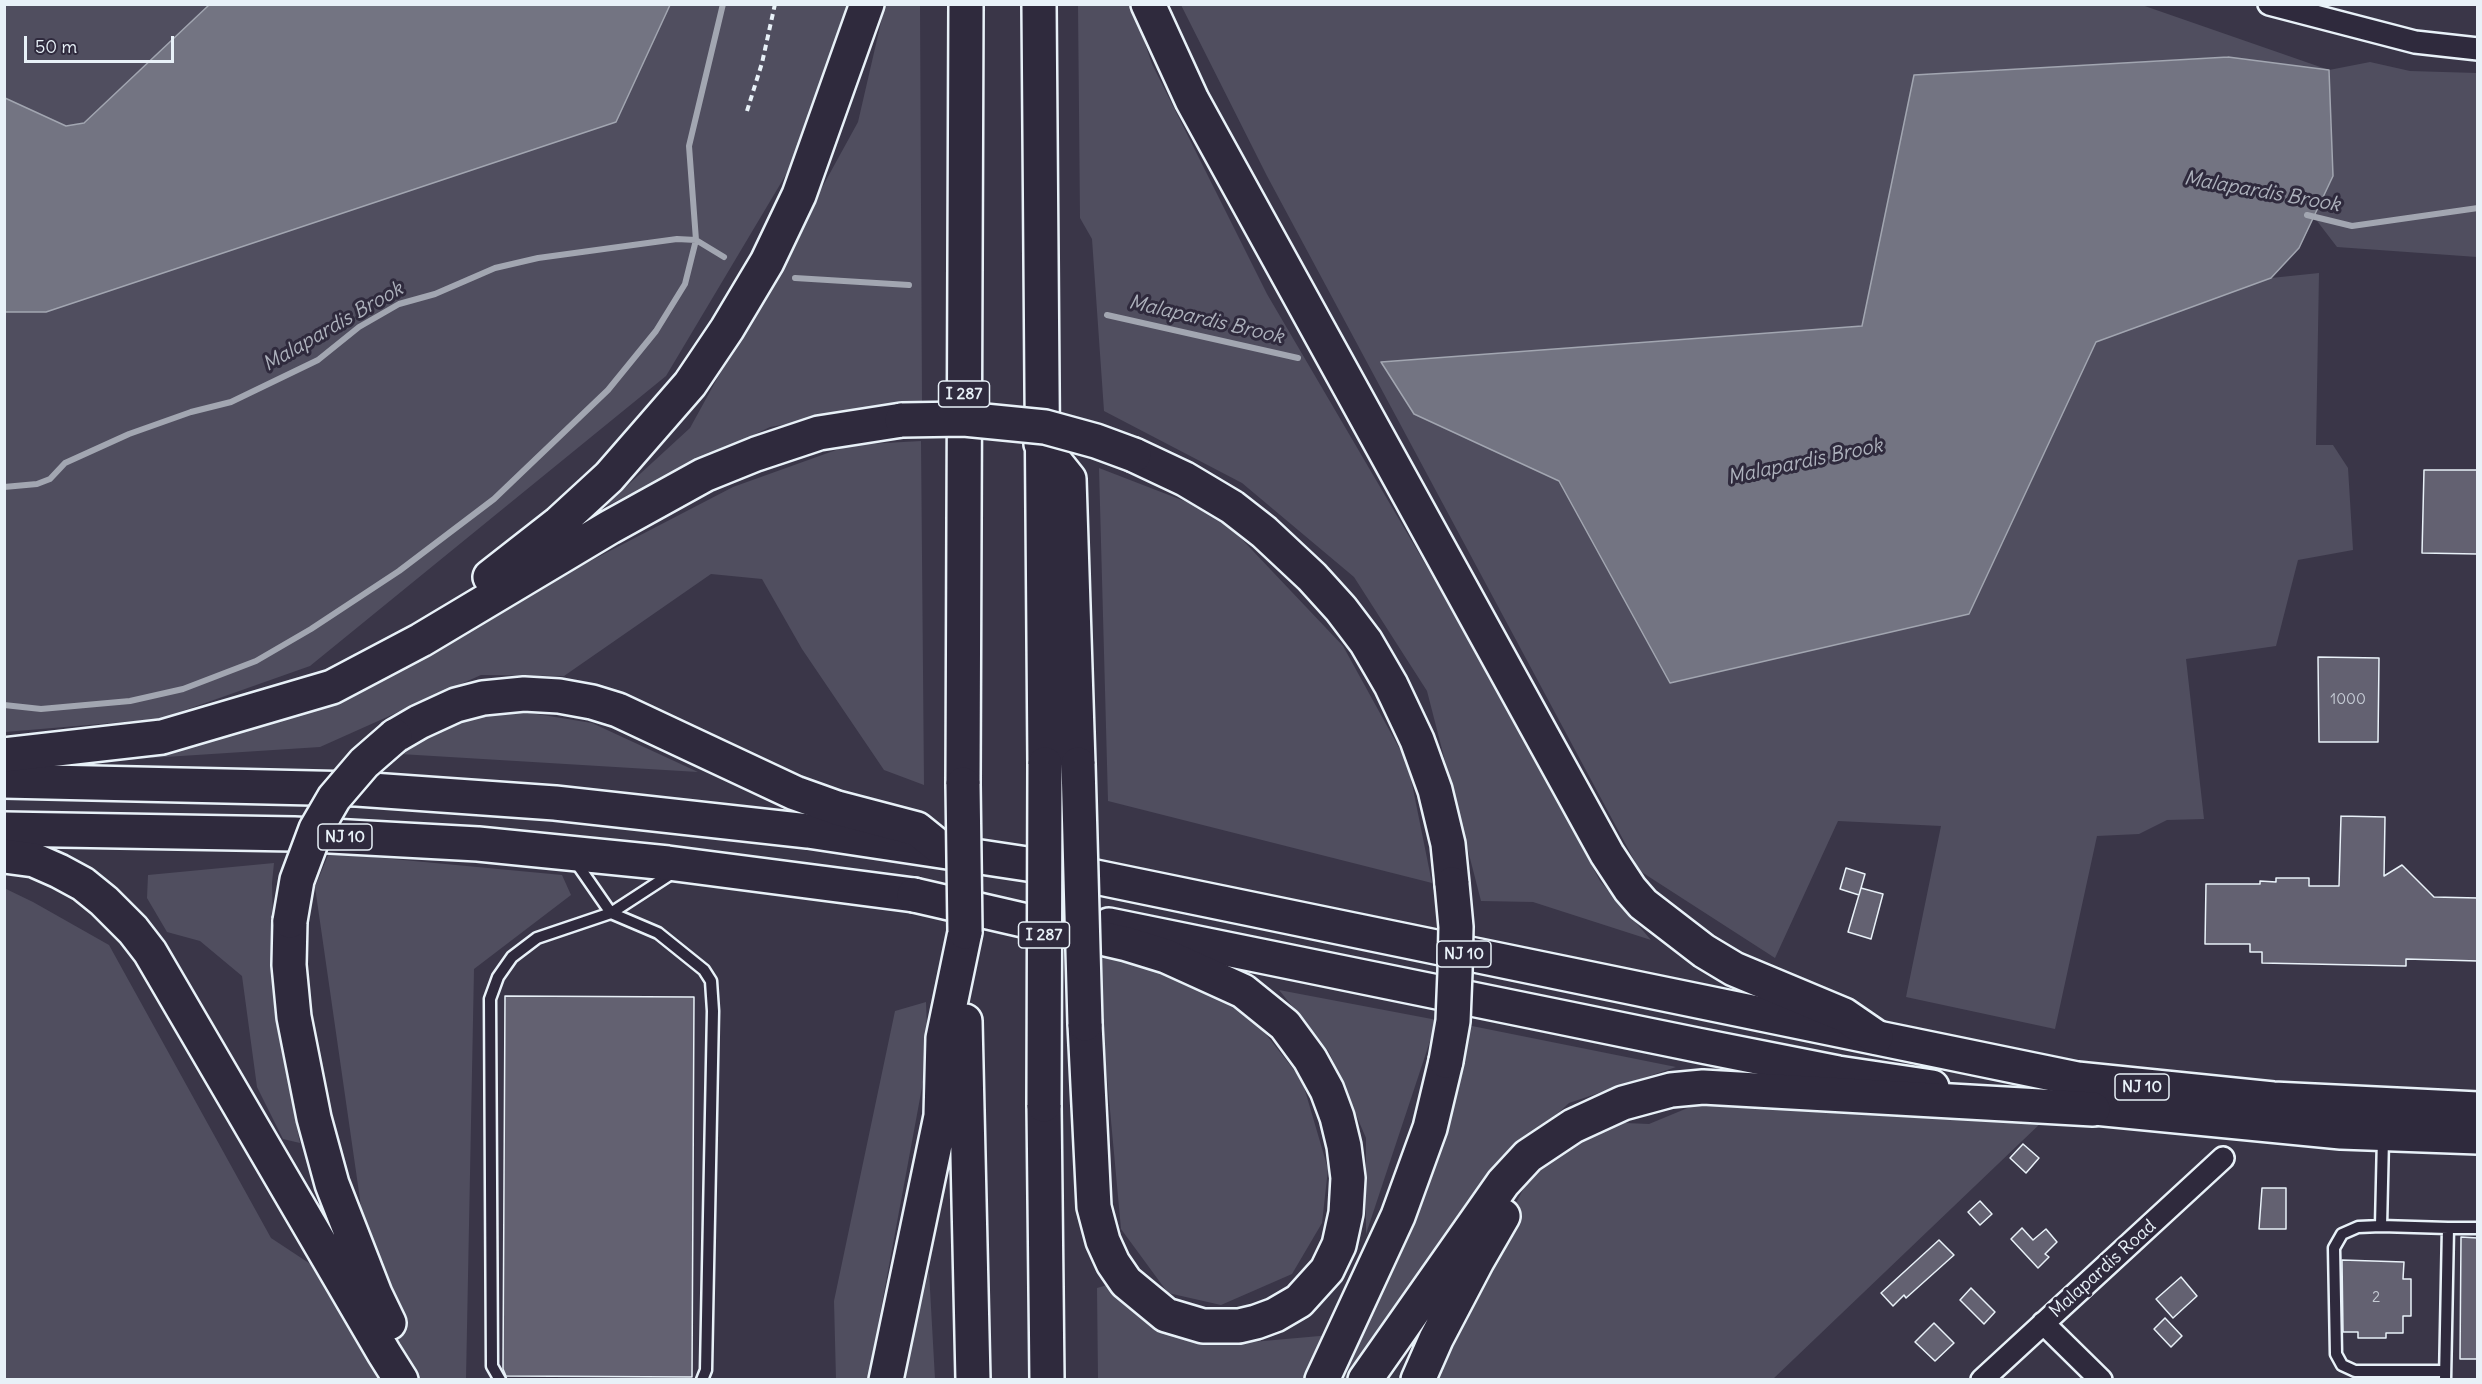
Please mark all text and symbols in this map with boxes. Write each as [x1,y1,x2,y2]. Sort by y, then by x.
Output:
scale bar [27,24,177,62]
text: 50 m [35,35,77,58]
water label: Malapardis Brook [2182,166,2342,218]
water label: Malapardis Brook [259,277,407,377]
water label: Malapardis Brook [1126,291,1286,349]
road number: I 287 [938,381,990,407]
water label: Malapardis Brook [1725,434,1885,490]
house number: 1000 [2330,691,2366,709]
road number: NJ 10 [318,824,372,850]
road number: I 287 [1018,922,1070,948]
road number: NJ 10 [1437,941,1491,967]
road number: NJ 10 [2115,1074,2169,1100]
street label: Malapardis Road [2045,1215,2161,1323]
house number: 2 [2372,1289,2380,1307]

